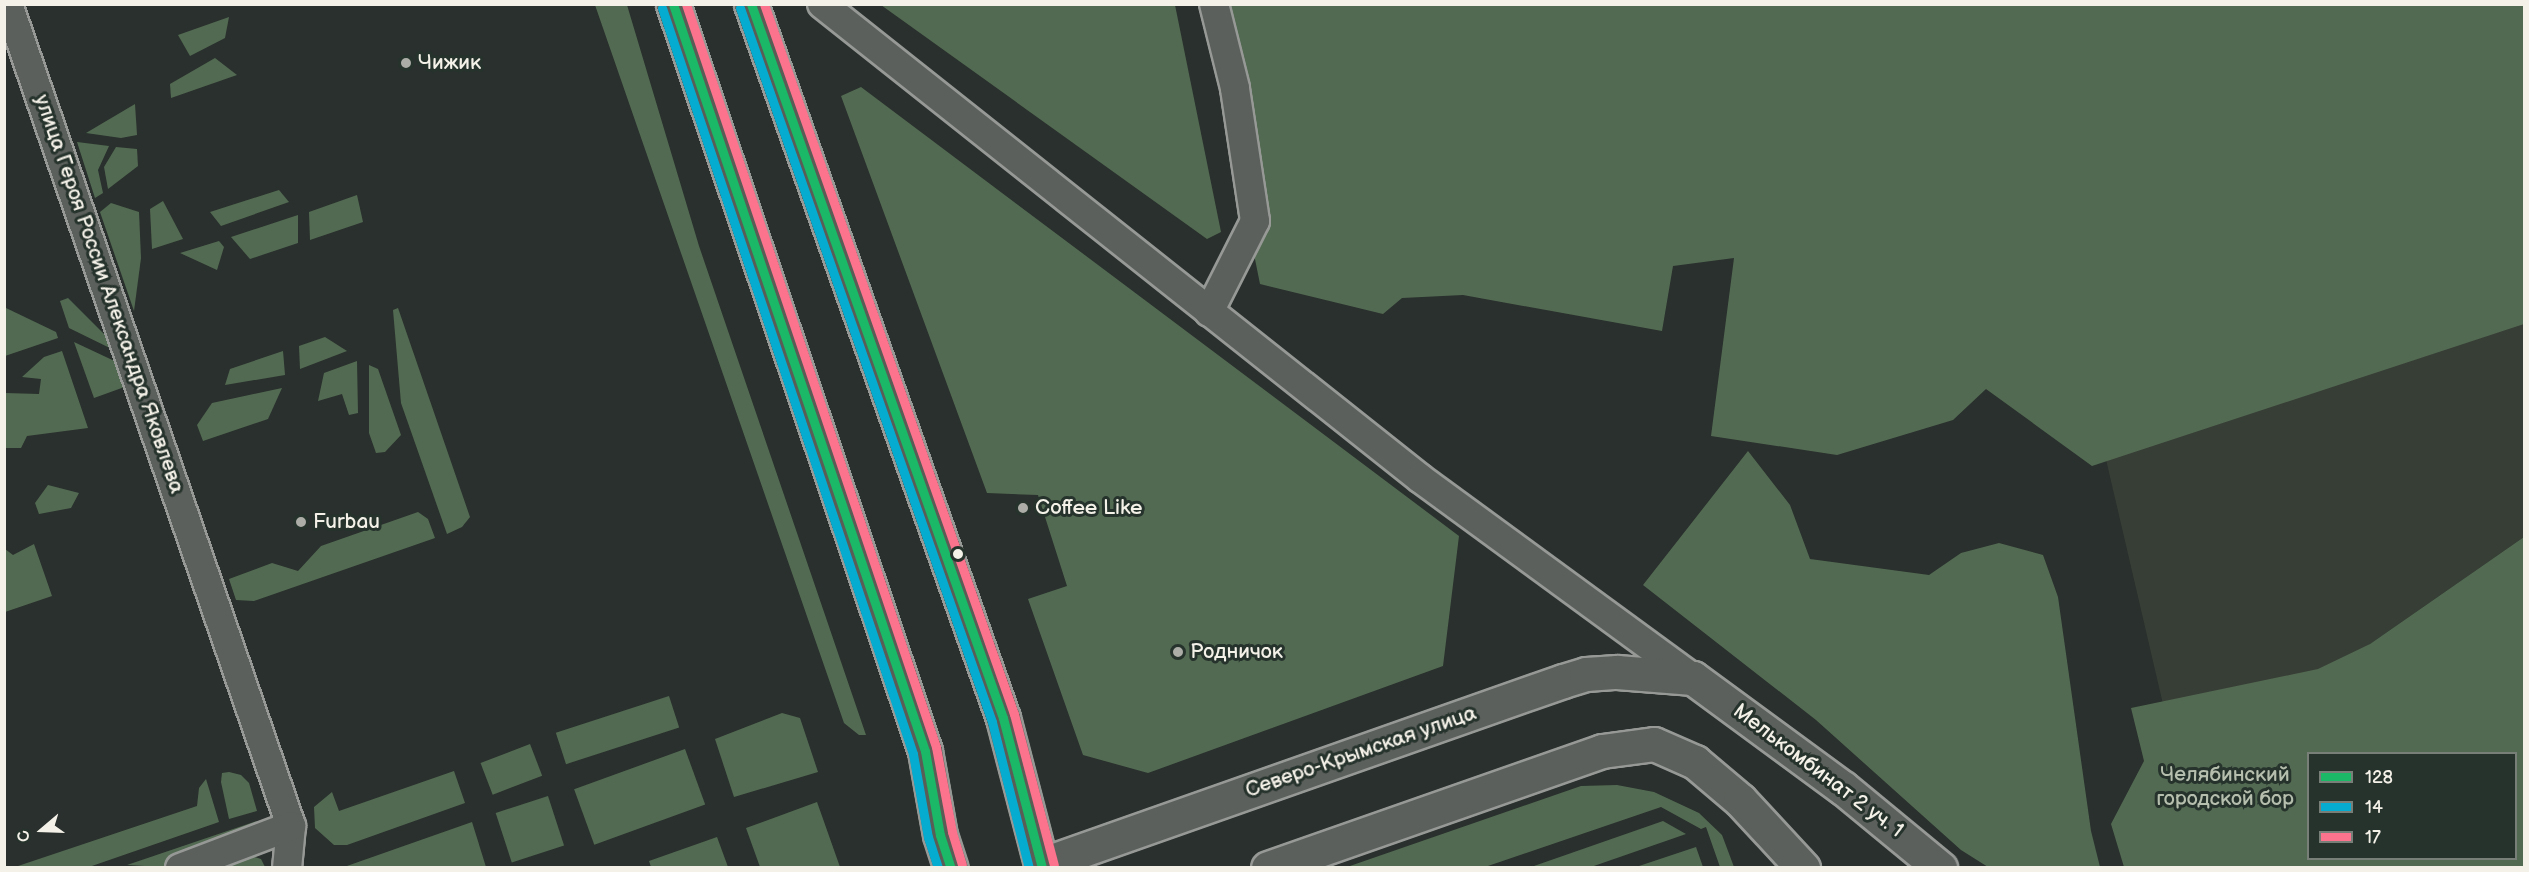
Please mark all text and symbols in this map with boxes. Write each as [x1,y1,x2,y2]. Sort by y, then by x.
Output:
place label: Чижик [418,50,481,76]
marker: Чижик [399,56,413,70]
street label: улица Героя России Александра Яковлева [29,91,189,497]
place label: Coffee Like [1035,495,1142,521]
marker: Coffee Like [1016,501,1030,515]
place label: Furbau [313,509,380,535]
marker: Furbau [294,515,308,529]
unlabelled marker [952,548,964,560]
place label: Родничок [1190,639,1283,665]
marker: Родничок [1171,645,1185,659]
street label: Мелькомбинат 2 уч. 1 [1728,699,1908,843]
street label: Северо-Крымская улица [1242,701,1480,803]
legend [2307,752,2517,860]
park label: Челябинский городской бор [2156,762,2294,812]
text: 128 [2365,767,2393,788]
text: 14 [2365,797,2383,818]
north arrow [12,800,72,860]
text: 17 [2365,827,2381,848]
text: С [14,828,35,844]

